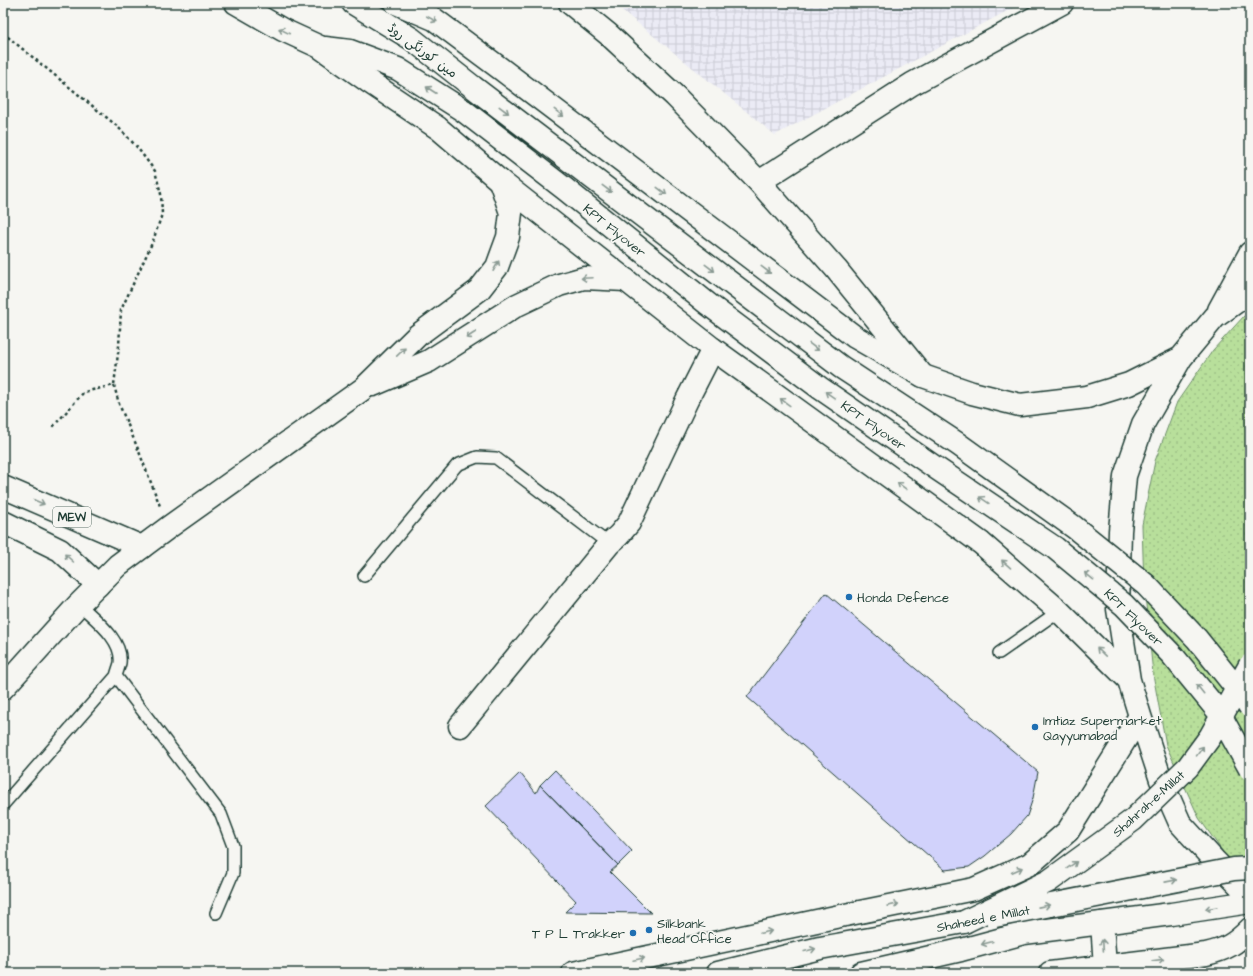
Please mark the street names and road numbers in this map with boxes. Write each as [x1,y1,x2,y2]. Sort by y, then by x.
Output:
street label: مین کورنگی روڈ [384,19,461,82]
street label: KPT Flyover [579,200,650,262]
street label: KPT Flyover [837,397,910,456]
road number: MEW [53,507,91,527]
street label: KPT Flyover [1099,585,1167,651]
street label: Shahrah-e-Millat [1109,766,1189,841]
street label: Shaheed e Millat [935,901,1032,937]

